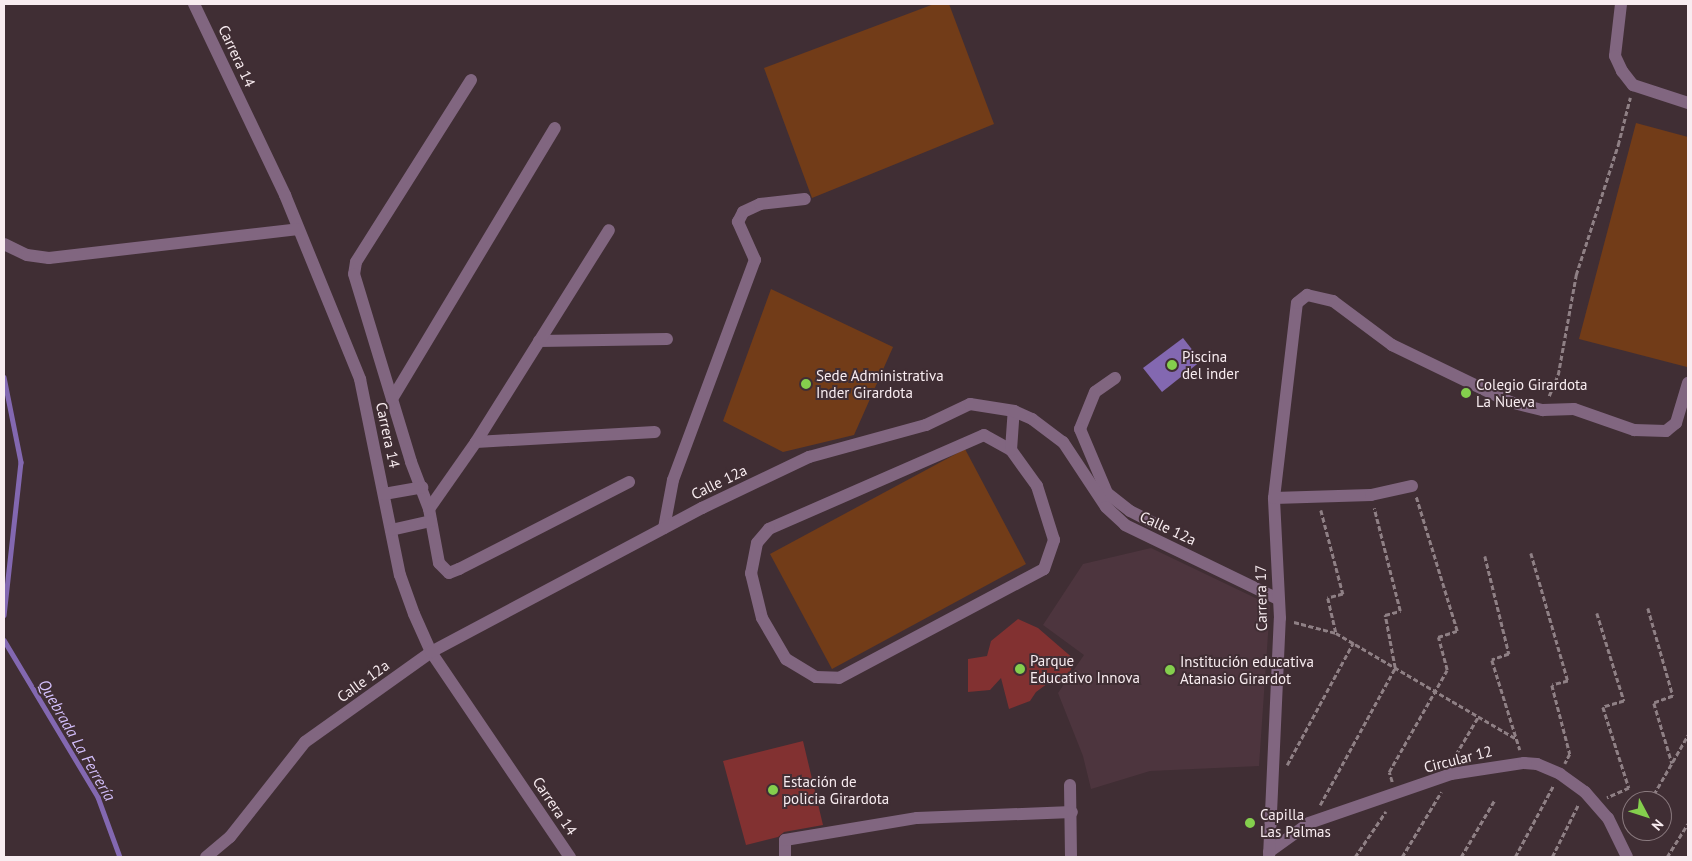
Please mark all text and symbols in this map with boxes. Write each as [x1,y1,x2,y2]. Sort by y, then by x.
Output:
street label: Carrera 14 [215,22,259,90]
place label: Piscina del inder [1182,347,1239,382]
marker: Piscina del inder [1166,359,1178,371]
place label: Sede Administrativa Inder Girardota [816,366,944,401]
place label: Colegio Girardota La Nueva [1476,375,1588,410]
marker: Sede Administrativa Inder Girardota [800,378,812,390]
marker: Colegio Girardota La Nueva [1460,387,1472,399]
street label: Carrera 14 [372,401,404,469]
street label: Calle 12a [688,461,750,503]
street label: Calle 12a [1137,507,1199,549]
street label: Carrera 17 [1251,565,1271,631]
place label: Parque Educativo Innova [1030,651,1140,686]
place label: Institución educativa Atanasio Girardot [1180,652,1314,687]
street label: Calle 12a [333,656,393,706]
marker: Parque Educativo Innova [1014,663,1026,675]
marker: Institución educativa Atanasio Girardot [1164,664,1176,676]
water label: Quebrada La Ferrería [34,676,120,804]
street label: Circular 12 [1422,742,1494,776]
place label: Estación de policia Girardota [783,772,889,807]
street label: Carrera 14 [529,773,581,839]
marker: Estación de policia Girardota [767,784,779,796]
north arrow [1622,791,1672,841]
place label: Capilla Las Palmas [1260,805,1331,840]
text: N [1648,816,1668,834]
marker: Capilla Las Palmas [1244,817,1256,829]

